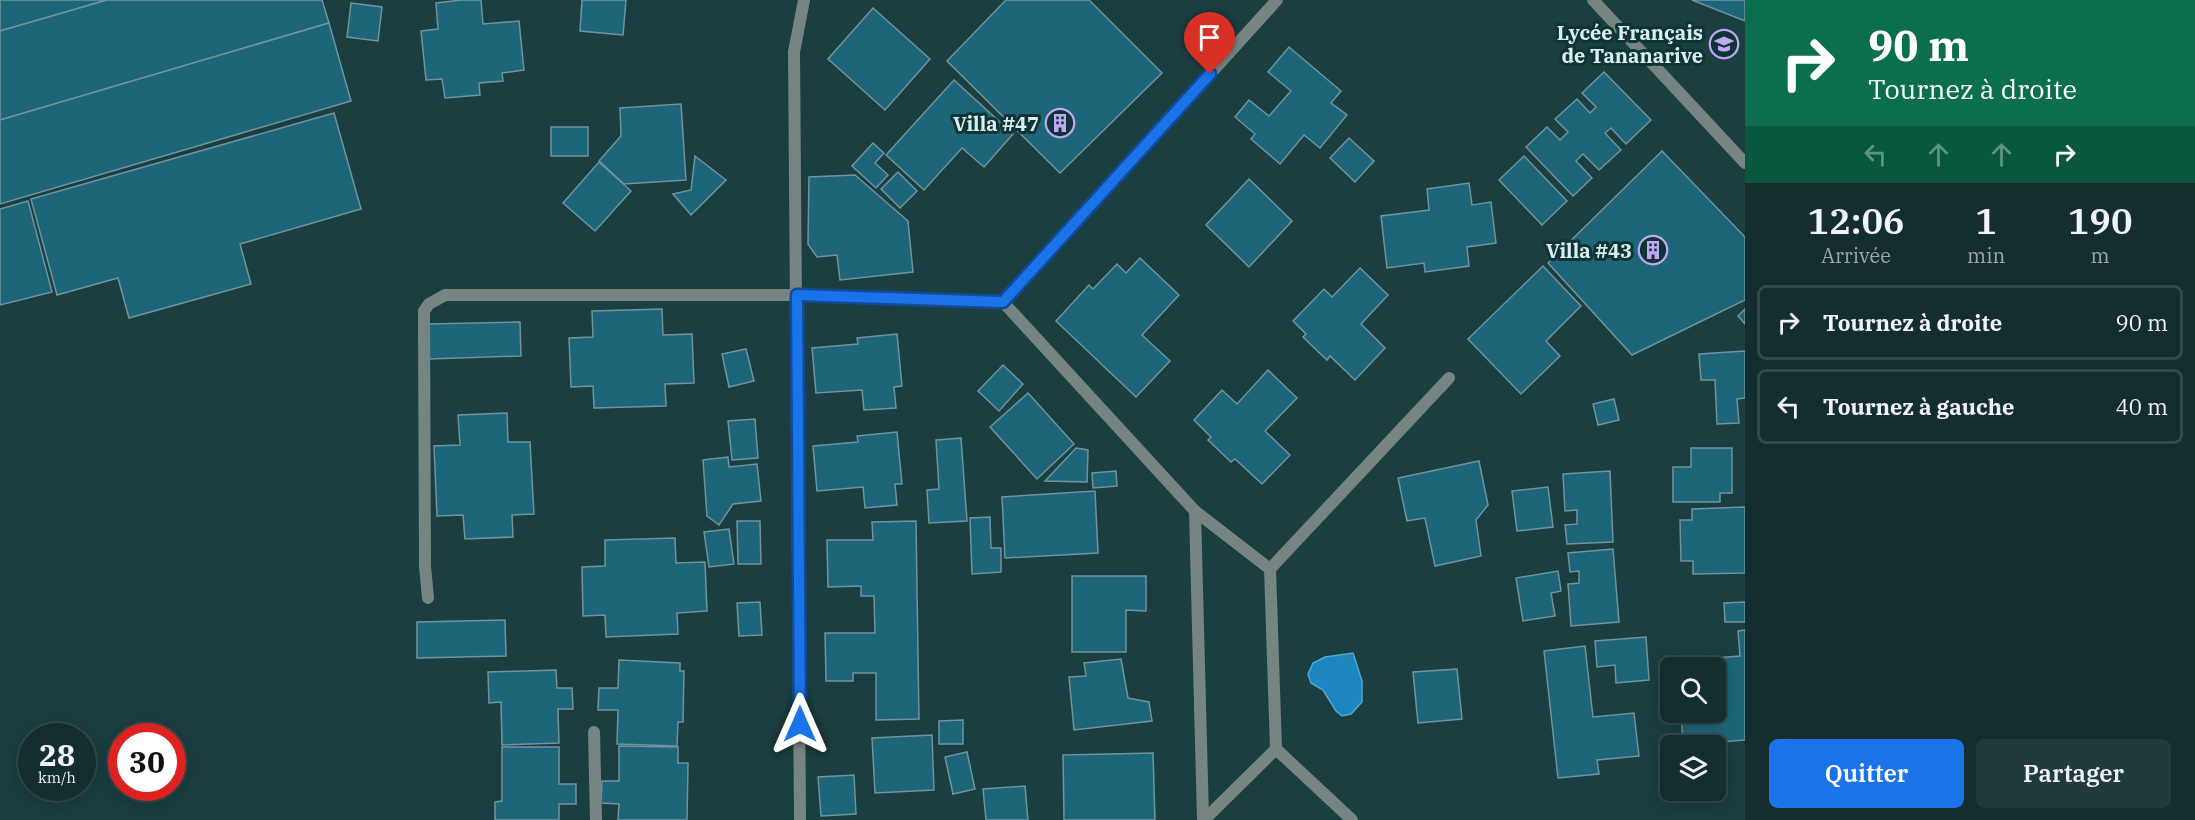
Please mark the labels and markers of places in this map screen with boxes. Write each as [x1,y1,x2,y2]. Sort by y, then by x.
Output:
pin [1184,12,1235,74]
place label: Lycée Français de Tananarive [1557,19,1703,69]
school or university icon: Lycée Français de Tananarive [1708,28,1740,60]
building icon: Villa #47 [1044,107,1076,139]
place label: Villa #47 [953,110,1039,137]
building icon: Villa #43 [1637,234,1669,266]
place label: Villa #43 [1546,237,1632,264]

